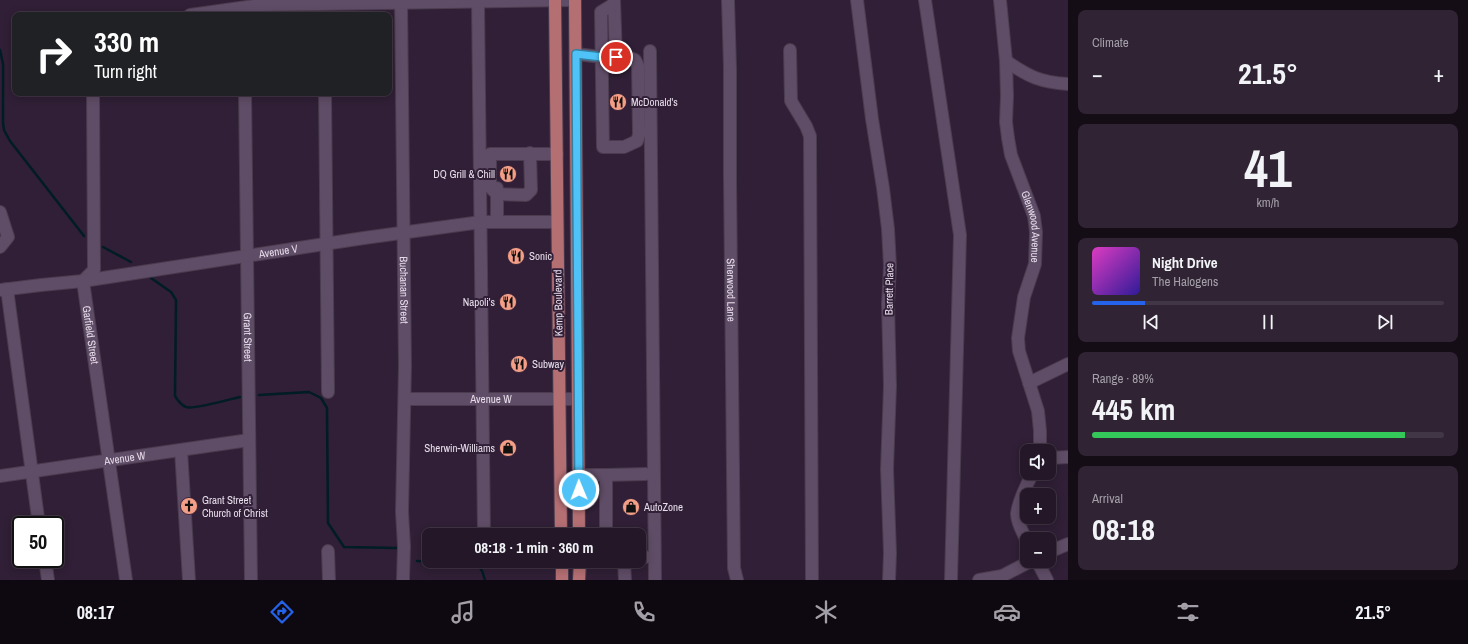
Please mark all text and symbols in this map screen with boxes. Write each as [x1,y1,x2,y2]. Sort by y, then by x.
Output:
text: 330 m [94,23,159,61]
icon: right [28,28,80,80]
text: Climate [1092,34,1129,51]
pin [599,40,633,74]
icon: arrive [605,46,627,68]
text: 21.5° [1238,53,1298,93]
text: Turn right [94,59,157,84]
text: − [1092,59,1103,89]
text: + [1433,59,1444,89]
restaurant icon: McDonald's [608,92,628,112]
place label: McDonald's [631,95,678,109]
text: 41 [1244,133,1292,203]
restaurant icon: DQ Grill & Chill [498,164,518,184]
place label: DQ Grill & Chill [433,167,495,181]
street label: Glenwood Avenue [1018,189,1043,263]
text: km/h [1256,194,1280,211]
street label: Avenue V [257,241,299,261]
restaurant icon: Sonic [506,246,526,266]
place label: Sonic [529,249,553,263]
text: Night Drive [1152,252,1218,273]
street label: Buchanan Street [397,256,412,324]
street label: Sherwood Lane [724,258,738,322]
street label: Barrett Place [882,263,896,315]
street label: Kemp Boulevard [550,270,566,336]
text: The Halogens [1152,273,1218,290]
restaurant icon: Napoli's [498,292,518,312]
place label: Napoli's [463,295,495,309]
street label: Garfield Street [80,305,102,365]
icon: previous [1140,311,1162,333]
icon: pause [1257,311,1279,333]
icon: next [1374,311,1396,333]
street label: Grant Street [241,312,255,362]
restaurant icon: Subway [509,354,529,374]
place label: Subway [532,357,565,371]
text: Range · 89% [1092,370,1154,387]
text: 445 km [1092,389,1175,429]
street label: Avenue W [469,392,512,406]
shop icon: Sherwin-Williams [498,438,518,458]
place label: Sherwin-Williams [424,441,495,455]
map controls [1020,444,1056,568]
button: sound [1020,444,1056,480]
street label: Avenue W [102,448,147,468]
position arrow [558,469,600,511]
button: + [1020,488,1056,524]
text: Arrival [1092,490,1123,507]
place label: Grant Street Church of Christ [202,493,268,520]
church icon: Grant Street Church of Christ [179,496,199,516]
shop icon: AutoZone [621,497,641,517]
place label: AutoZone [643,500,683,514]
text: 08:18 [1092,509,1155,549]
speed limit sign: 50 [12,516,64,568]
button: − [1020,532,1056,568]
text: 08:18 · 1 min · 360 m [475,537,593,558]
icon: directions [268,598,296,626]
icon: music [449,598,477,626]
icon: phone [630,598,658,626]
icon: climate [812,598,840,626]
icon: car [993,598,1021,626]
icon: filters [1174,598,1202,626]
text: 08:17 [77,600,114,625]
text: 21.5° [1355,600,1391,625]

